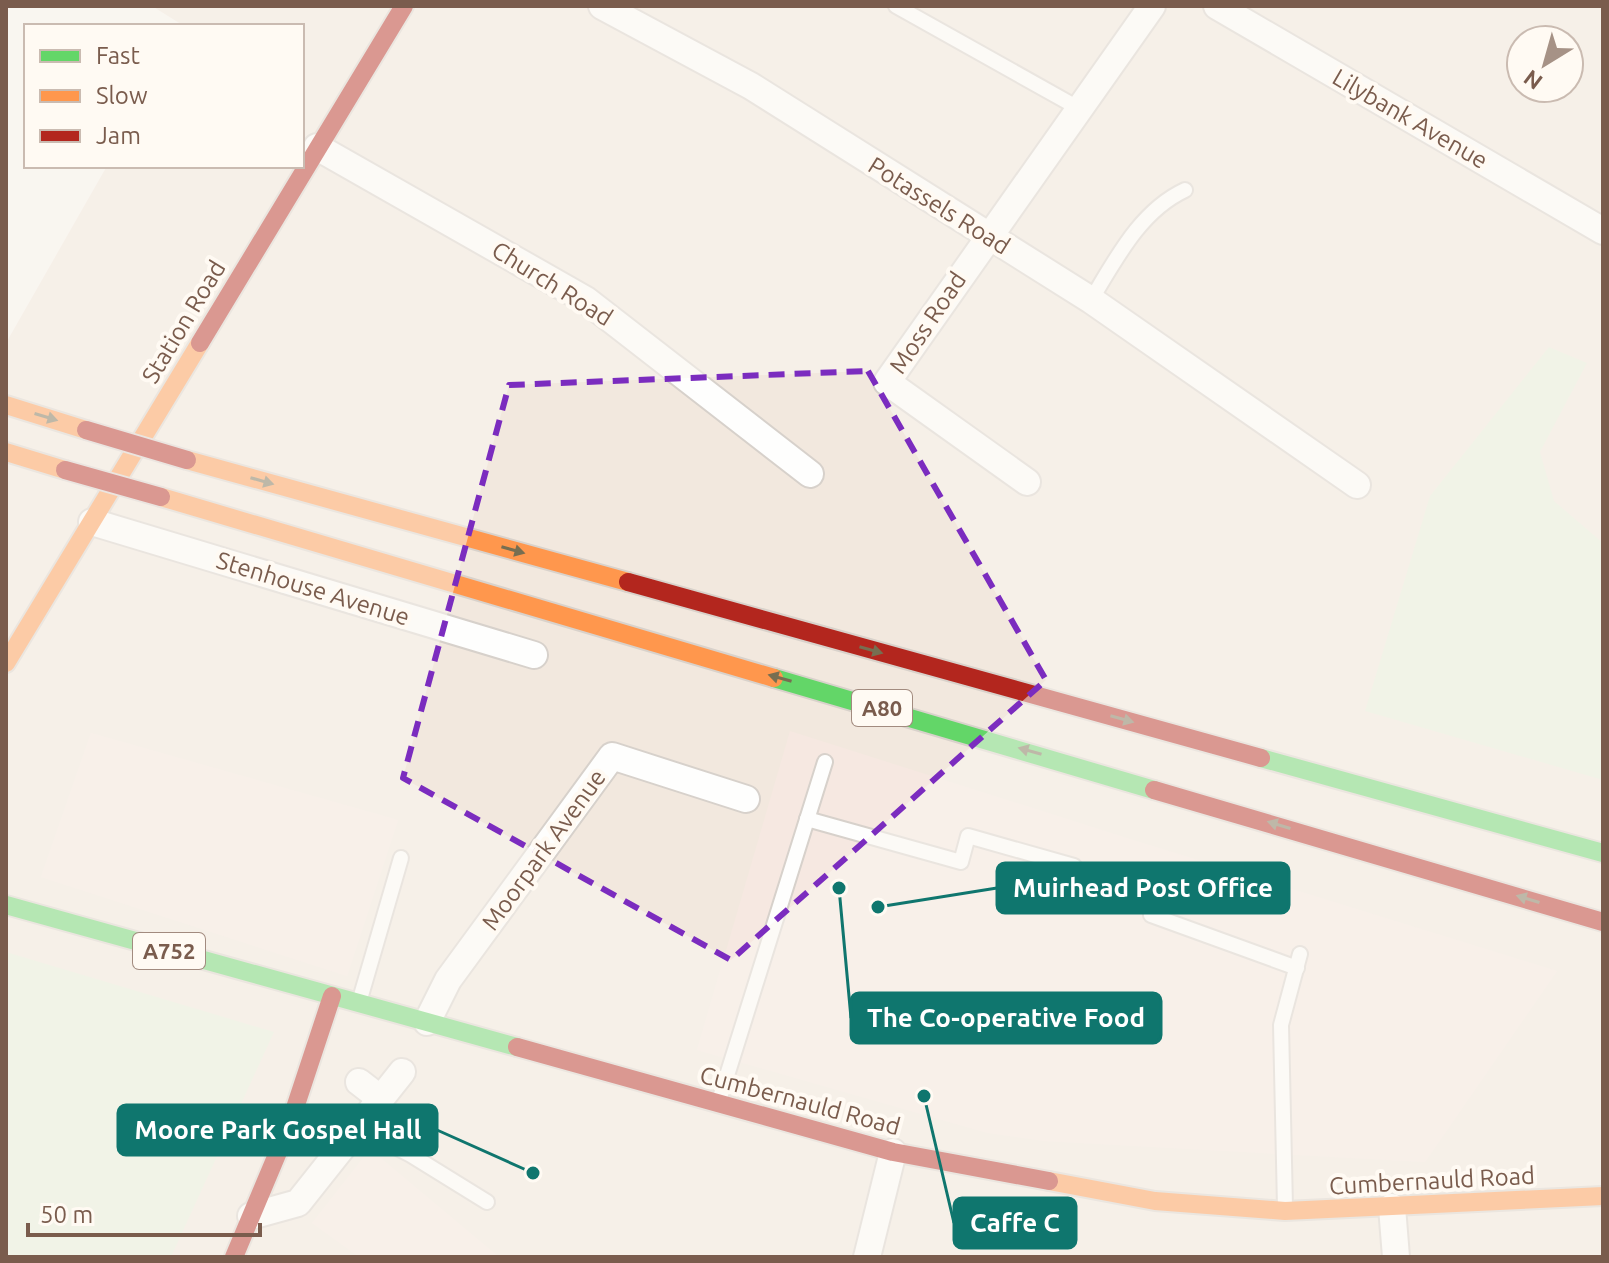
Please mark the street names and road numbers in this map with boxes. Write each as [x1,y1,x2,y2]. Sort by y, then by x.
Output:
street label: Lilybank Avenue [1328,63,1493,174]
street label: Potassels Road [864,151,1015,260]
street label: Church Road [487,236,617,331]
street label: Station Road [136,256,231,388]
street label: Moss Road [884,267,971,379]
street label: Stenhouse Avenue [213,546,413,631]
road number: A80 [852,690,912,726]
street label: Moorpark Avenue [476,764,611,935]
road number: A752 [133,933,205,969]
street label: Cumbernauld Road [697,1061,903,1140]
street label: Cumbernauld Road [1328,1162,1536,1199]

